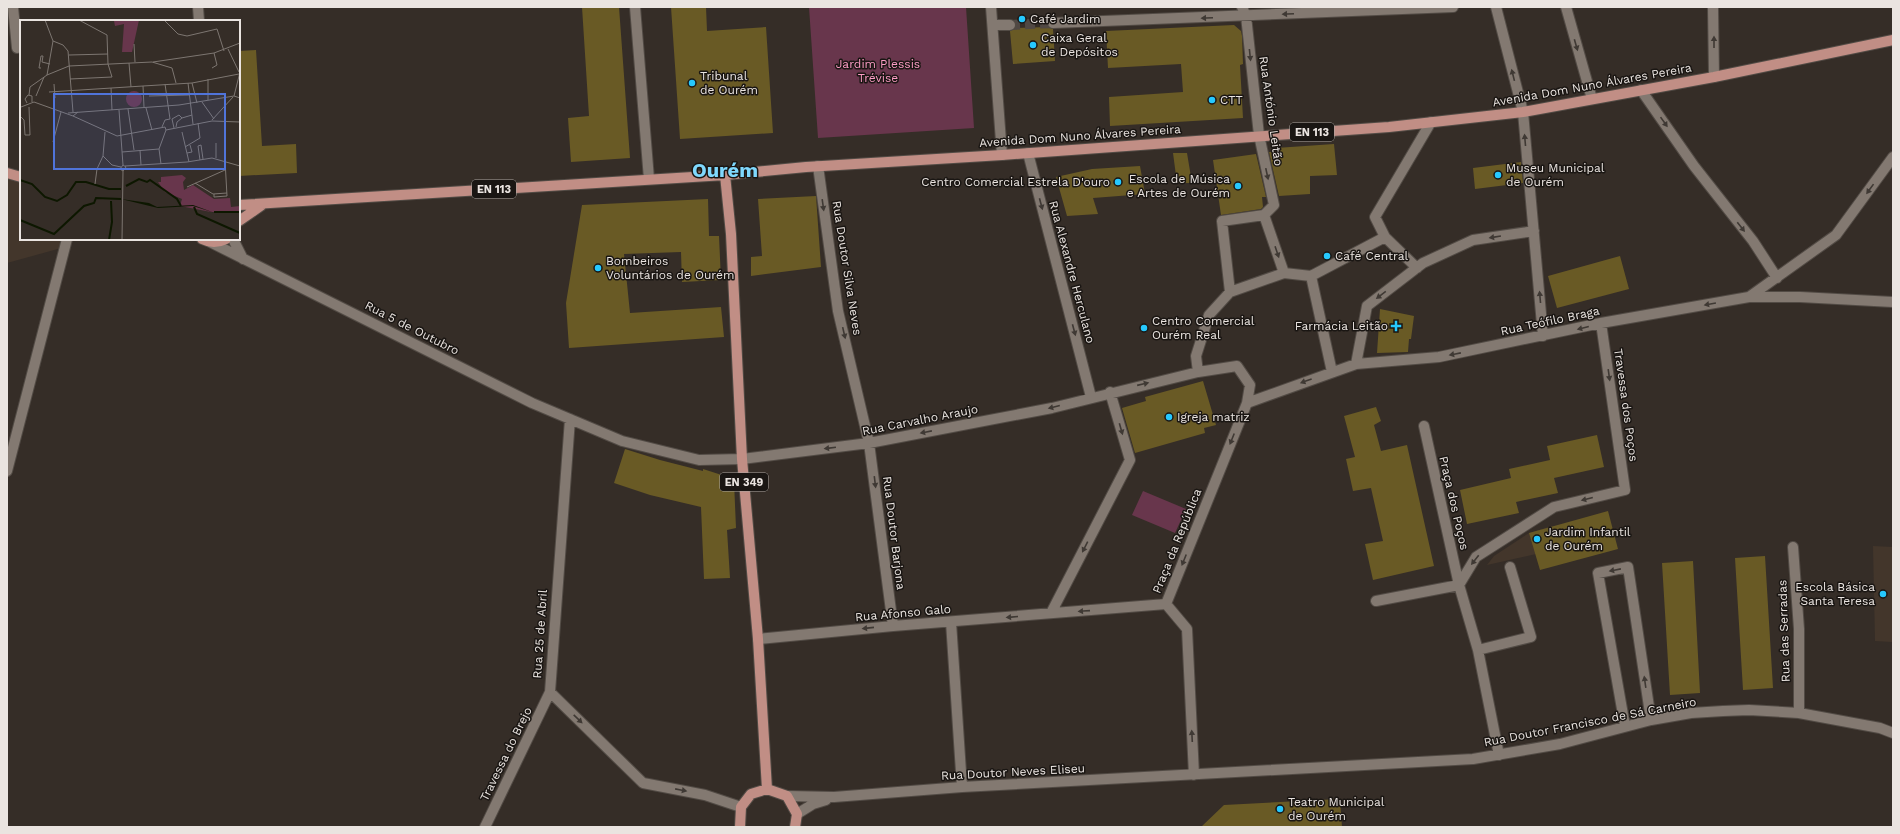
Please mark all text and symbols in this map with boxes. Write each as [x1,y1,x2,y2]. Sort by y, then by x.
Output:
one-way arrow [1282,11,1294,18]
place label: Café Jardim [1030,12,1100,26]
marker: Café Jardim [1017,14,1027,24]
one-way arrow [1201,14,1213,21]
inset map [20,20,240,240]
place label: Caixa Geral de Depósitos [1041,31,1118,59]
one-way arrow [1711,35,1717,48]
one-way arrow [1573,39,1579,51]
marker: Caixa Geral de Depósitos [1028,40,1038,50]
one-way arrow [1246,49,1253,61]
street label: Rua António Leitão [1256,55,1286,167]
park label: Jardim Plessis Trévise [836,57,920,85]
street label: Avenida Dom Nuno Álvares Pereira [1491,61,1693,109]
one-way arrow [1510,68,1516,80]
place label: Tribunal de Ourém [700,69,758,97]
marker: Tribunal de Ourém [687,78,697,88]
place label: CTT [1220,93,1243,107]
marker: CTT [1207,95,1217,105]
one-way arrow [1660,117,1668,128]
street label: Avenida Dom Nuno Álvares Pereira [979,122,1181,150]
road number: EN 113 [1290,123,1334,141]
one-way arrow [1522,134,1528,146]
district label: Ourém [692,158,758,182]
place label: Museu Municipal de Ourém [1506,161,1605,189]
one-way arrow [1264,167,1270,180]
marker: Museu Municipal de Ourém [1493,170,1503,180]
place label: Escola de Música e Artes de Ourém [1127,172,1230,200]
place label: Centro Comercial Estrela D'ouro [921,175,1110,189]
marker: Centro Comercial Estrela D'ouro [1113,177,1123,187]
road number: EN 113 [472,180,516,198]
marker: Escola de Música e Artes de Ourém [1233,181,1243,191]
one-way arrow [1866,183,1874,194]
one-way arrow [1039,198,1045,210]
one-way arrow [820,199,827,211]
street label: Rua Alexandre Herculano [1046,199,1098,345]
street label: Rua Doutor Silva Neves [829,200,865,336]
one-way arrow [1737,221,1745,232]
one-way arrow [1489,234,1501,240]
one-way arrow [1274,246,1280,258]
place label: Café Central [1335,249,1409,263]
marker: Café Central [1322,251,1332,261]
place label: Bombeiros Voluntários de Ourém [606,254,734,282]
marker: Bombeiros Voluntários de Ourém [593,263,603,273]
one-way arrow [1376,291,1387,299]
one-way arrow [1536,291,1543,303]
street label: Rua 5 de Outubro [363,298,461,358]
one-way arrow [1704,301,1716,307]
street label: Rua Teófilo Braga [1499,304,1601,338]
place label: Centro Comercial Ourém Real [1152,314,1255,342]
place label: Farmácia Leitão [1295,319,1388,333]
marker: Farmácia Leitão [1391,321,1401,331]
marker: Centro Comercial Ourém Real [1139,323,1149,333]
one-way arrow [1071,324,1077,336]
one-way arrow [1576,325,1589,331]
one-way arrow [841,327,847,339]
street label: Travessa dos Poços [1611,348,1641,462]
one-way arrow [1449,351,1461,357]
one-way arrow [1606,369,1612,382]
one-way arrow [1300,379,1312,385]
one-way arrow [1137,381,1149,387]
street label: Rua Carvalho Araujo [861,402,979,438]
one-way arrow [1048,404,1060,410]
place label: Igreja matriz [1177,410,1250,424]
marker: Igreja matriz [1164,412,1174,422]
one-way arrow [1118,424,1124,436]
one-way arrow [920,430,932,436]
one-way arrow [1229,433,1235,444]
one-way arrow [824,445,837,451]
street label: Praça dos Poços [1436,455,1472,551]
road number: EN 349 [720,473,768,491]
street label: Rua Doutor Barjona [880,475,908,591]
one-way arrow [872,476,878,488]
street label: Praça da República [1150,486,1205,595]
one-way arrow [1581,497,1593,503]
place label: Jardim Infantil de Ourém [1545,525,1631,553]
marker: Jardim Infantil de Ourém [1532,534,1542,544]
one-way arrow [1082,542,1088,553]
one-way arrow [1181,554,1187,565]
one-way arrow [1471,555,1479,566]
one-way arrow [1609,567,1621,573]
street label: Rua das Serradas [1775,580,1793,682]
place label: Escola Básica Santa Teresa [1795,580,1875,608]
street label: Rua 25 de Abril [530,589,550,679]
marker: Escola Básica Santa Teresa [1878,589,1888,599]
street label: Rua Afonso Galo [854,602,952,624]
one-way arrow [1078,607,1090,614]
one-way arrow [1006,613,1018,620]
one-way arrow [862,625,874,631]
one-way arrow [1642,676,1648,688]
street label: Rua Doutor Francisco de Sá Carneiro [1483,695,1697,749]
street label: Travessa do Brejo [477,705,535,803]
one-way arrow [573,714,583,724]
one-way arrow [1189,729,1195,742]
street label: Rua Doutor Neves Eliseu [941,761,1085,783]
one-way arrow [675,787,687,793]
place label: Teatro Municipal de Ourém [1288,795,1385,823]
marker: Teatro Municipal de Ourém [1275,804,1285,814]

